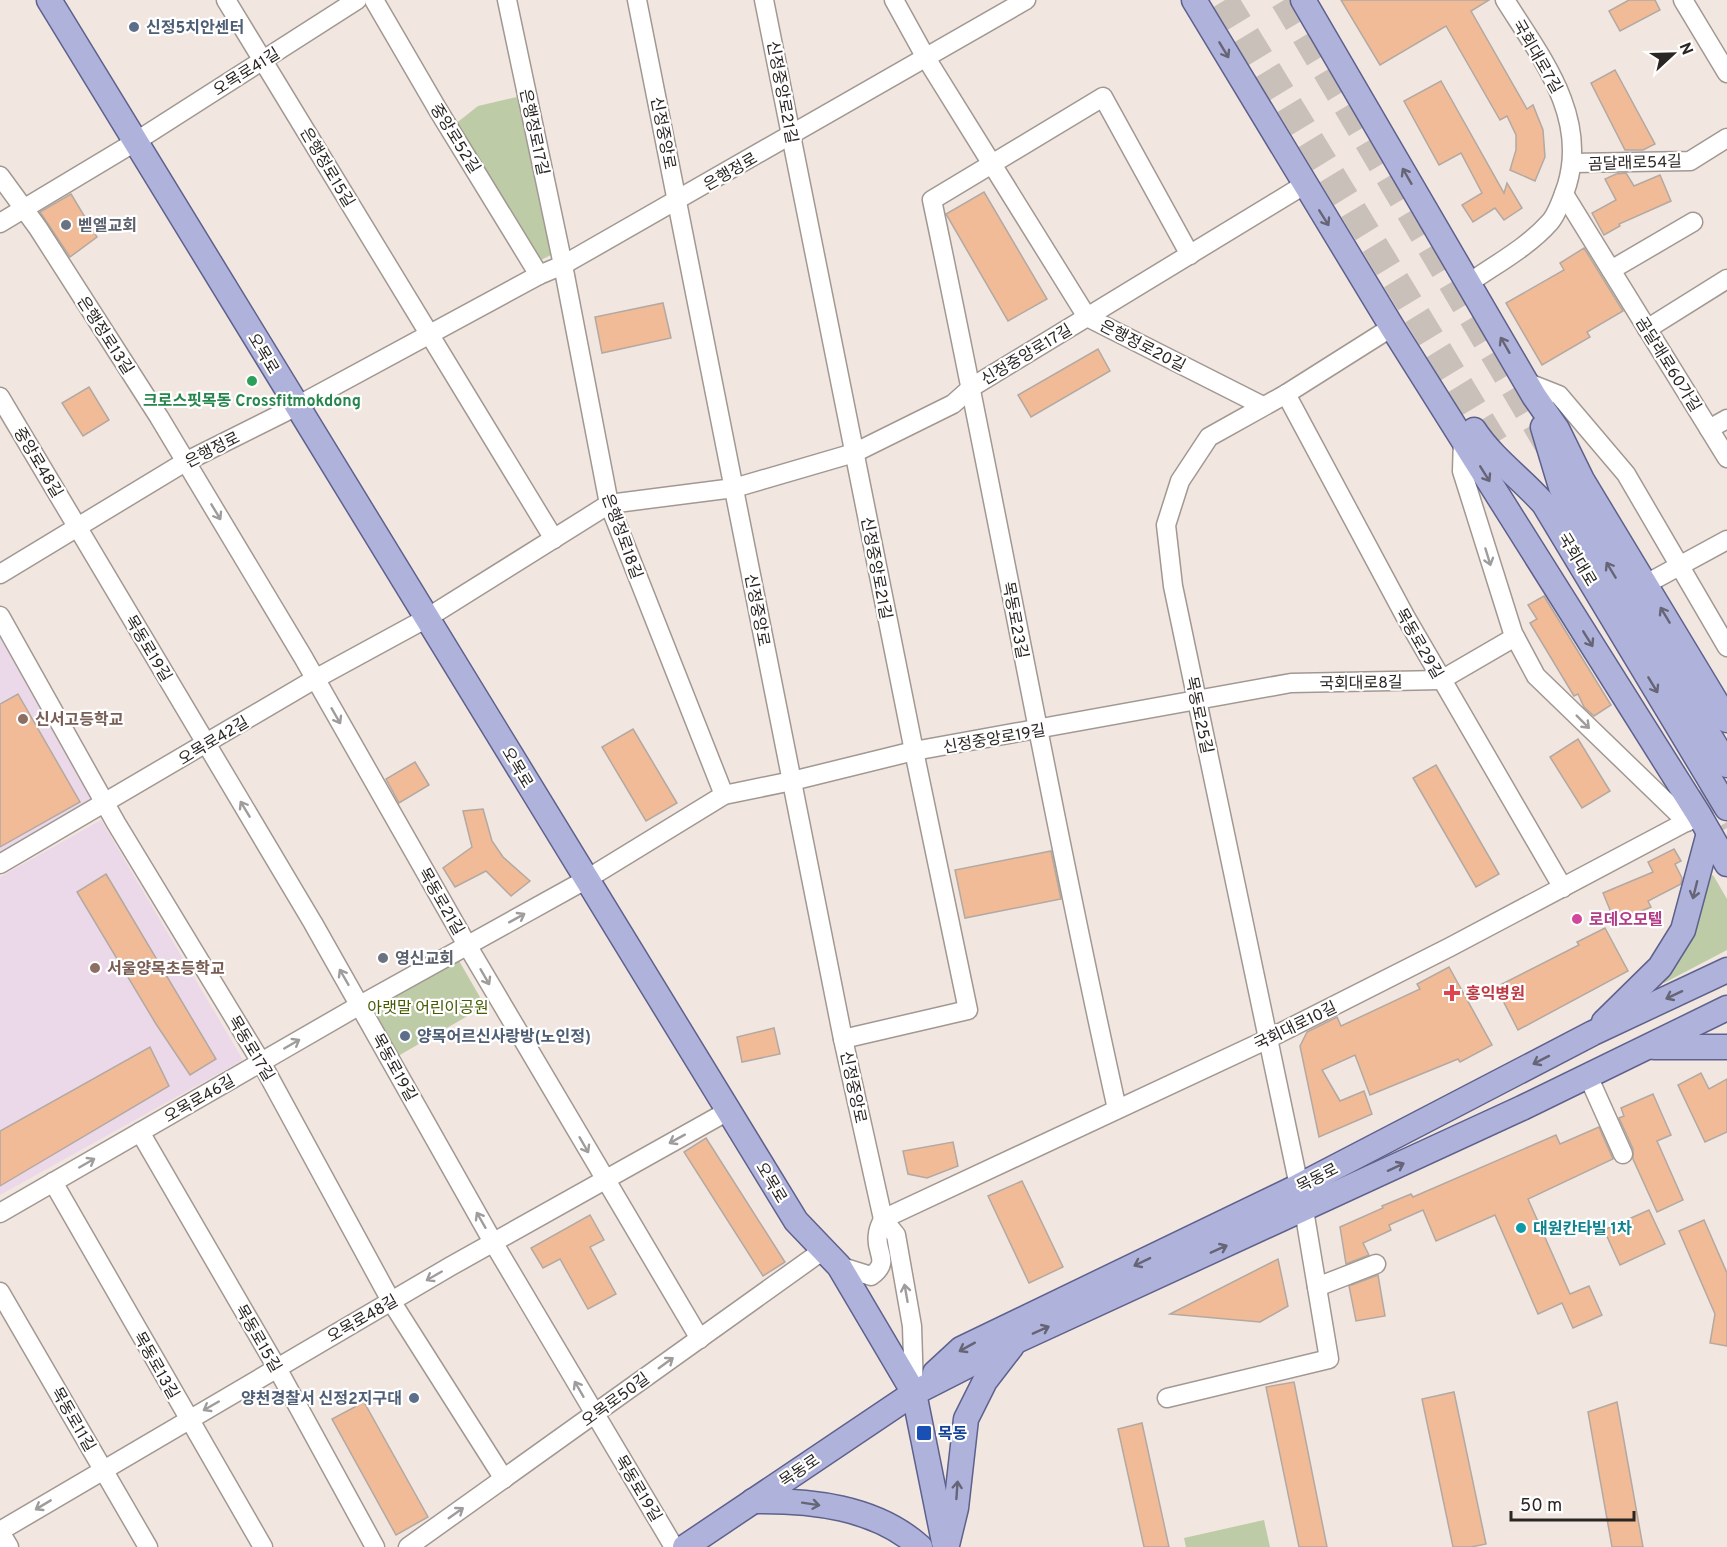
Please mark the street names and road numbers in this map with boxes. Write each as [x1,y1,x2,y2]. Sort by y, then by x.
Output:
street label: 국회대로7길 [1507,17,1565,97]
street label: 신정중앙로21길 [761,39,801,145]
street label: 오목로41길 [210,44,284,101]
street label: 은행정로17길 [514,87,552,177]
street label: 신정중앙로 [645,95,679,172]
street label: 중앙로52길 [425,100,484,178]
street label: 은행정로15길 [295,125,358,212]
street label: 은행정로 [700,149,762,196]
street label: 곰달래로54길 [1588,152,1682,176]
street label: 은행정로13길 [72,293,137,379]
street label: 곰달래로60가길 [1630,314,1704,416]
street label: 은행정로20길 [1096,317,1188,377]
street label: 신정중앙로17길 [978,321,1076,391]
street label: 오목로 [242,330,282,378]
street label: 중앙로48길 [8,424,66,502]
street label: 은행정로 [182,428,244,473]
street label: 은행정로18길 [596,491,646,582]
street label: 신정중앙로21길 [855,515,895,621]
street label: 국회대로 [1553,530,1600,591]
street label: 신정중앙로 [739,572,773,649]
street label: 목동로23길 [997,580,1031,661]
street label: 목동로29길 [1390,605,1446,683]
street label: 목동로19길 [120,612,175,686]
street label: 국회대로8길 [1319,673,1403,695]
street label: 목동로25길 [1180,675,1216,756]
street label: 오목로42길 [175,713,253,771]
street label: 신정중앙로19길 [941,721,1047,759]
street label: 오목로 [496,744,536,792]
street label: 목동로21길 [413,865,468,939]
street label: 국회대로10길 [1251,998,1341,1055]
street label: 목동로17길 [223,1013,278,1086]
street label: 목동로19길 [366,1031,420,1105]
street label: 신정중앙로 [835,1049,870,1126]
street label: 오목로46길 [161,1071,239,1128]
street label: 오목로 [750,1159,790,1207]
street label: 목동로 [1294,1160,1342,1198]
street label: 오목로48길 [324,1291,402,1348]
street label: 목동로15길 [230,1302,285,1376]
street label: 목동로13길 [128,1329,183,1403]
street label: 오목로50길 [578,1369,654,1432]
street label: 목동로11길 [46,1384,99,1456]
street label: 목동로 [776,1451,824,1492]
street label: 목동로19길 [610,1452,665,1526]

